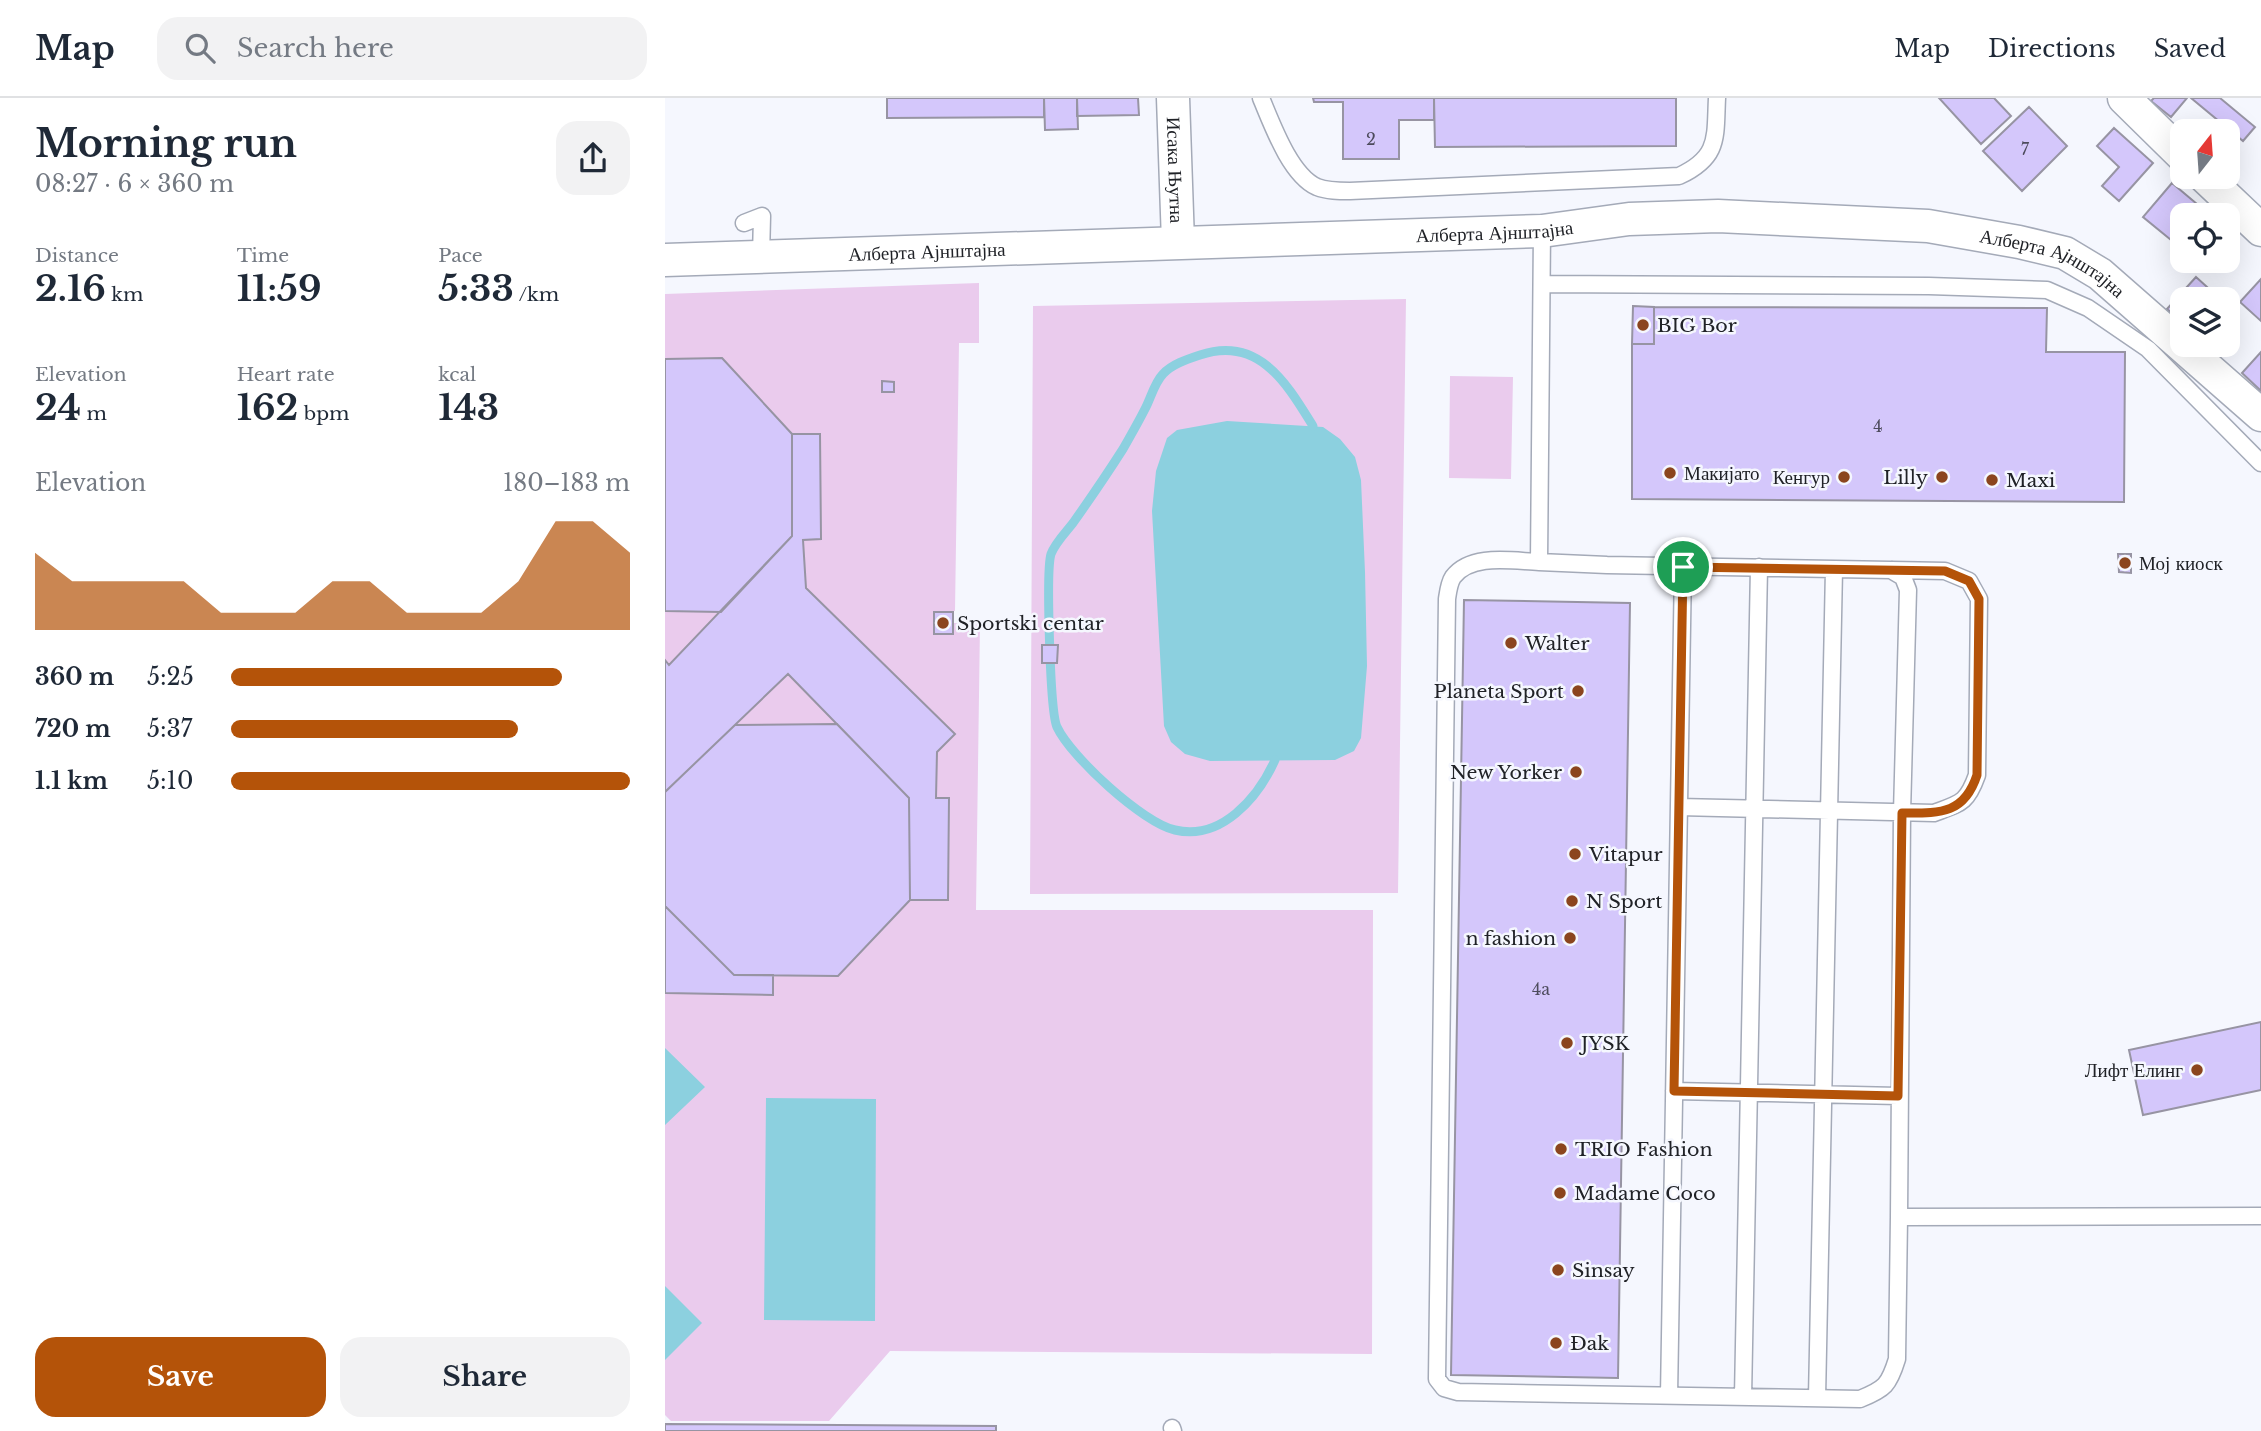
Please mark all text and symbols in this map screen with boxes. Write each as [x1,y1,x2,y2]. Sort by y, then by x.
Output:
search box [157,17,647,80]
text: Map [35,28,115,69]
icon: search [181,29,219,67]
text: Search here [237,32,394,64]
text: Map [1894,34,1950,63]
text: Directions [1988,34,2116,63]
text: Saved [2154,34,2226,63]
street label: Исака Њутна [1162,116,1189,224]
north arrow [2170,119,2240,189]
map controls [2170,119,2240,357]
text: Morning run [35,120,297,167]
button: share [556,121,630,195]
house number: 2 [1366,129,1376,149]
house number: 7 [2021,139,2030,159]
text: 08:27 · 6 × 360 m [35,170,234,198]
button: locate [2170,203,2240,273]
street label: Алберта Ајнштајна [1415,215,1575,247]
street label: Алберта Ајнштајна [1978,224,2130,303]
street label: Алберта Ајнштајна [848,237,1006,265]
text: Distance [35,244,119,267]
text: Time [237,244,289,267]
text: Pace [438,244,483,267]
text: 2.16 [35,267,106,310]
text: 11:59 [237,267,322,310]
text: 5:33 [438,267,514,310]
text: km [106,283,143,306]
text: /km [514,283,559,306]
button: layers [2170,287,2240,357]
place label: BIG Bor [1657,314,1737,337]
marker: BIG Bor [1635,317,1651,333]
text: Elevation [35,363,127,386]
text: Heart rate [237,363,335,386]
text: kcal [438,363,476,386]
text: 24 [35,386,81,429]
text: 162 [237,386,298,429]
text: 143 [438,386,499,429]
text: m [81,402,107,425]
text: bpm [298,402,349,425]
house number: 4 [1873,416,1883,436]
place label: Макијато [1684,462,1760,485]
marker: Макијато [1662,465,1678,481]
place label: Кенгур [1773,466,1830,489]
place label: Lilly [1883,466,1928,489]
text: Elevation [35,469,146,497]
text: 180–183 m [503,469,630,497]
marker: Кенгур [1836,469,1852,485]
marker: Lilly [1934,469,1950,485]
place label: Maxi [2006,469,2056,492]
marker: Maxi [1984,472,2000,488]
pin [1653,537,1713,597]
icon: arrive [1664,548,1702,586]
place label: Мој киоск [2139,552,2223,575]
marker: Мој киоск [2117,555,2133,571]
place label: Sportski centar [957,612,1104,635]
marker: Sportski centar [935,615,951,631]
place label: Walter [1524,632,1590,655]
marker: Walter [1503,635,1519,651]
text: 360 m [35,663,114,691]
text: 5:25 [147,663,194,691]
place label: Planeta Sport [1434,680,1565,703]
marker: Planeta Sport [1570,683,1586,699]
text: 720 m [35,715,111,743]
text: 5:37 [147,715,192,743]
place label: New Yorker [1450,761,1562,784]
marker: New Yorker [1568,764,1584,780]
text: 1.1 km [35,767,108,795]
text: 5:10 [147,767,193,795]
place label: Vitapur [1588,843,1663,866]
marker: Vitapur [1567,846,1583,862]
place label: N Sport [1586,890,1663,913]
marker: N Sport [1564,893,1580,909]
place label: n fashion [1465,927,1556,950]
marker: n fashion [1562,930,1578,946]
house number: 4a [1532,979,1550,999]
place label: JYSK [1578,1032,1630,1055]
marker: JYSK [1559,1035,1575,1051]
place label: Лифт Елинг [2085,1059,2183,1082]
marker: Лифт Елинг [2189,1062,2205,1078]
place label: TRIO Fashion [1575,1138,1713,1161]
marker: TRIO Fashion [1553,1141,1569,1157]
place label: Madame Coco [1574,1182,1716,1205]
marker: Madame Coco [1552,1185,1568,1201]
place label: Sinsay [1572,1259,1635,1282]
marker: Sinsay [1550,1262,1566,1278]
place label: Đak [1570,1332,1609,1355]
marker: Đak [1548,1335,1564,1351]
button: Save [35,1337,326,1417]
button: Share [340,1337,630,1417]

